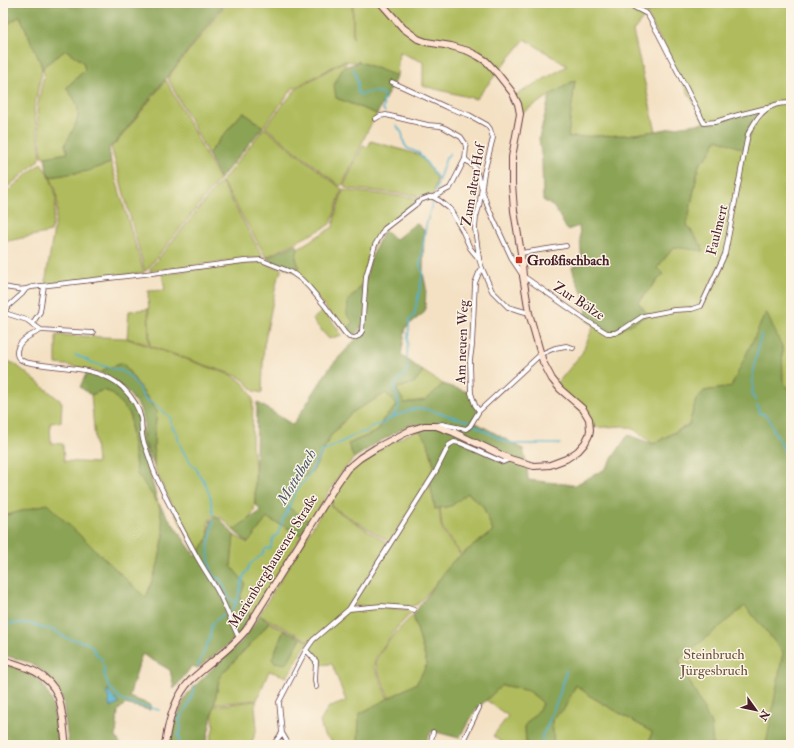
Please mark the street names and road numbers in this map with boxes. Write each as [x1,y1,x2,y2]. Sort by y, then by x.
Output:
street label: Zum alten Hof [457,140,489,228]
street label: Faulmert [703,203,732,257]
street label: Zur Bölze [550,278,608,324]
street label: Am neuen Weg [452,298,472,386]
street label: Marienberghausener Straße [225,491,321,631]

